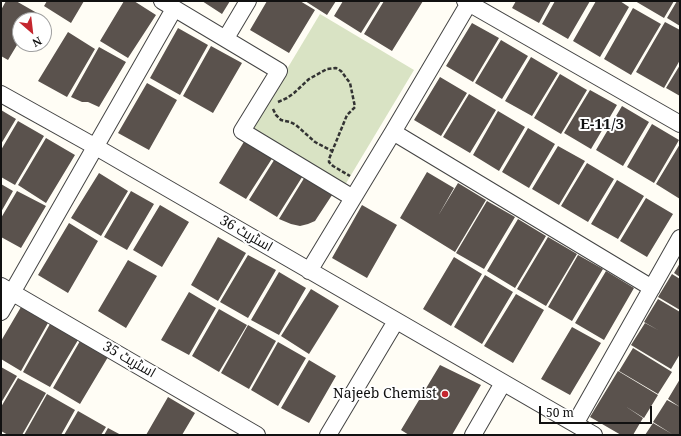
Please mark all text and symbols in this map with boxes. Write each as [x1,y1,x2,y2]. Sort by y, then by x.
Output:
north arrow [12,12,52,52]
text: N [30,33,45,51]
district label: E-11/3 [580,116,624,134]
street label: اسٹریٹ 36 [217,212,275,256]
street label: اسٹریٹ 35 [100,338,158,382]
place label: Najeeb Chemist [333,386,437,402]
marker: Najeeb Chemist [440,389,450,399]
scale bar [541,398,654,424]
text: 50 m [546,404,574,421]

